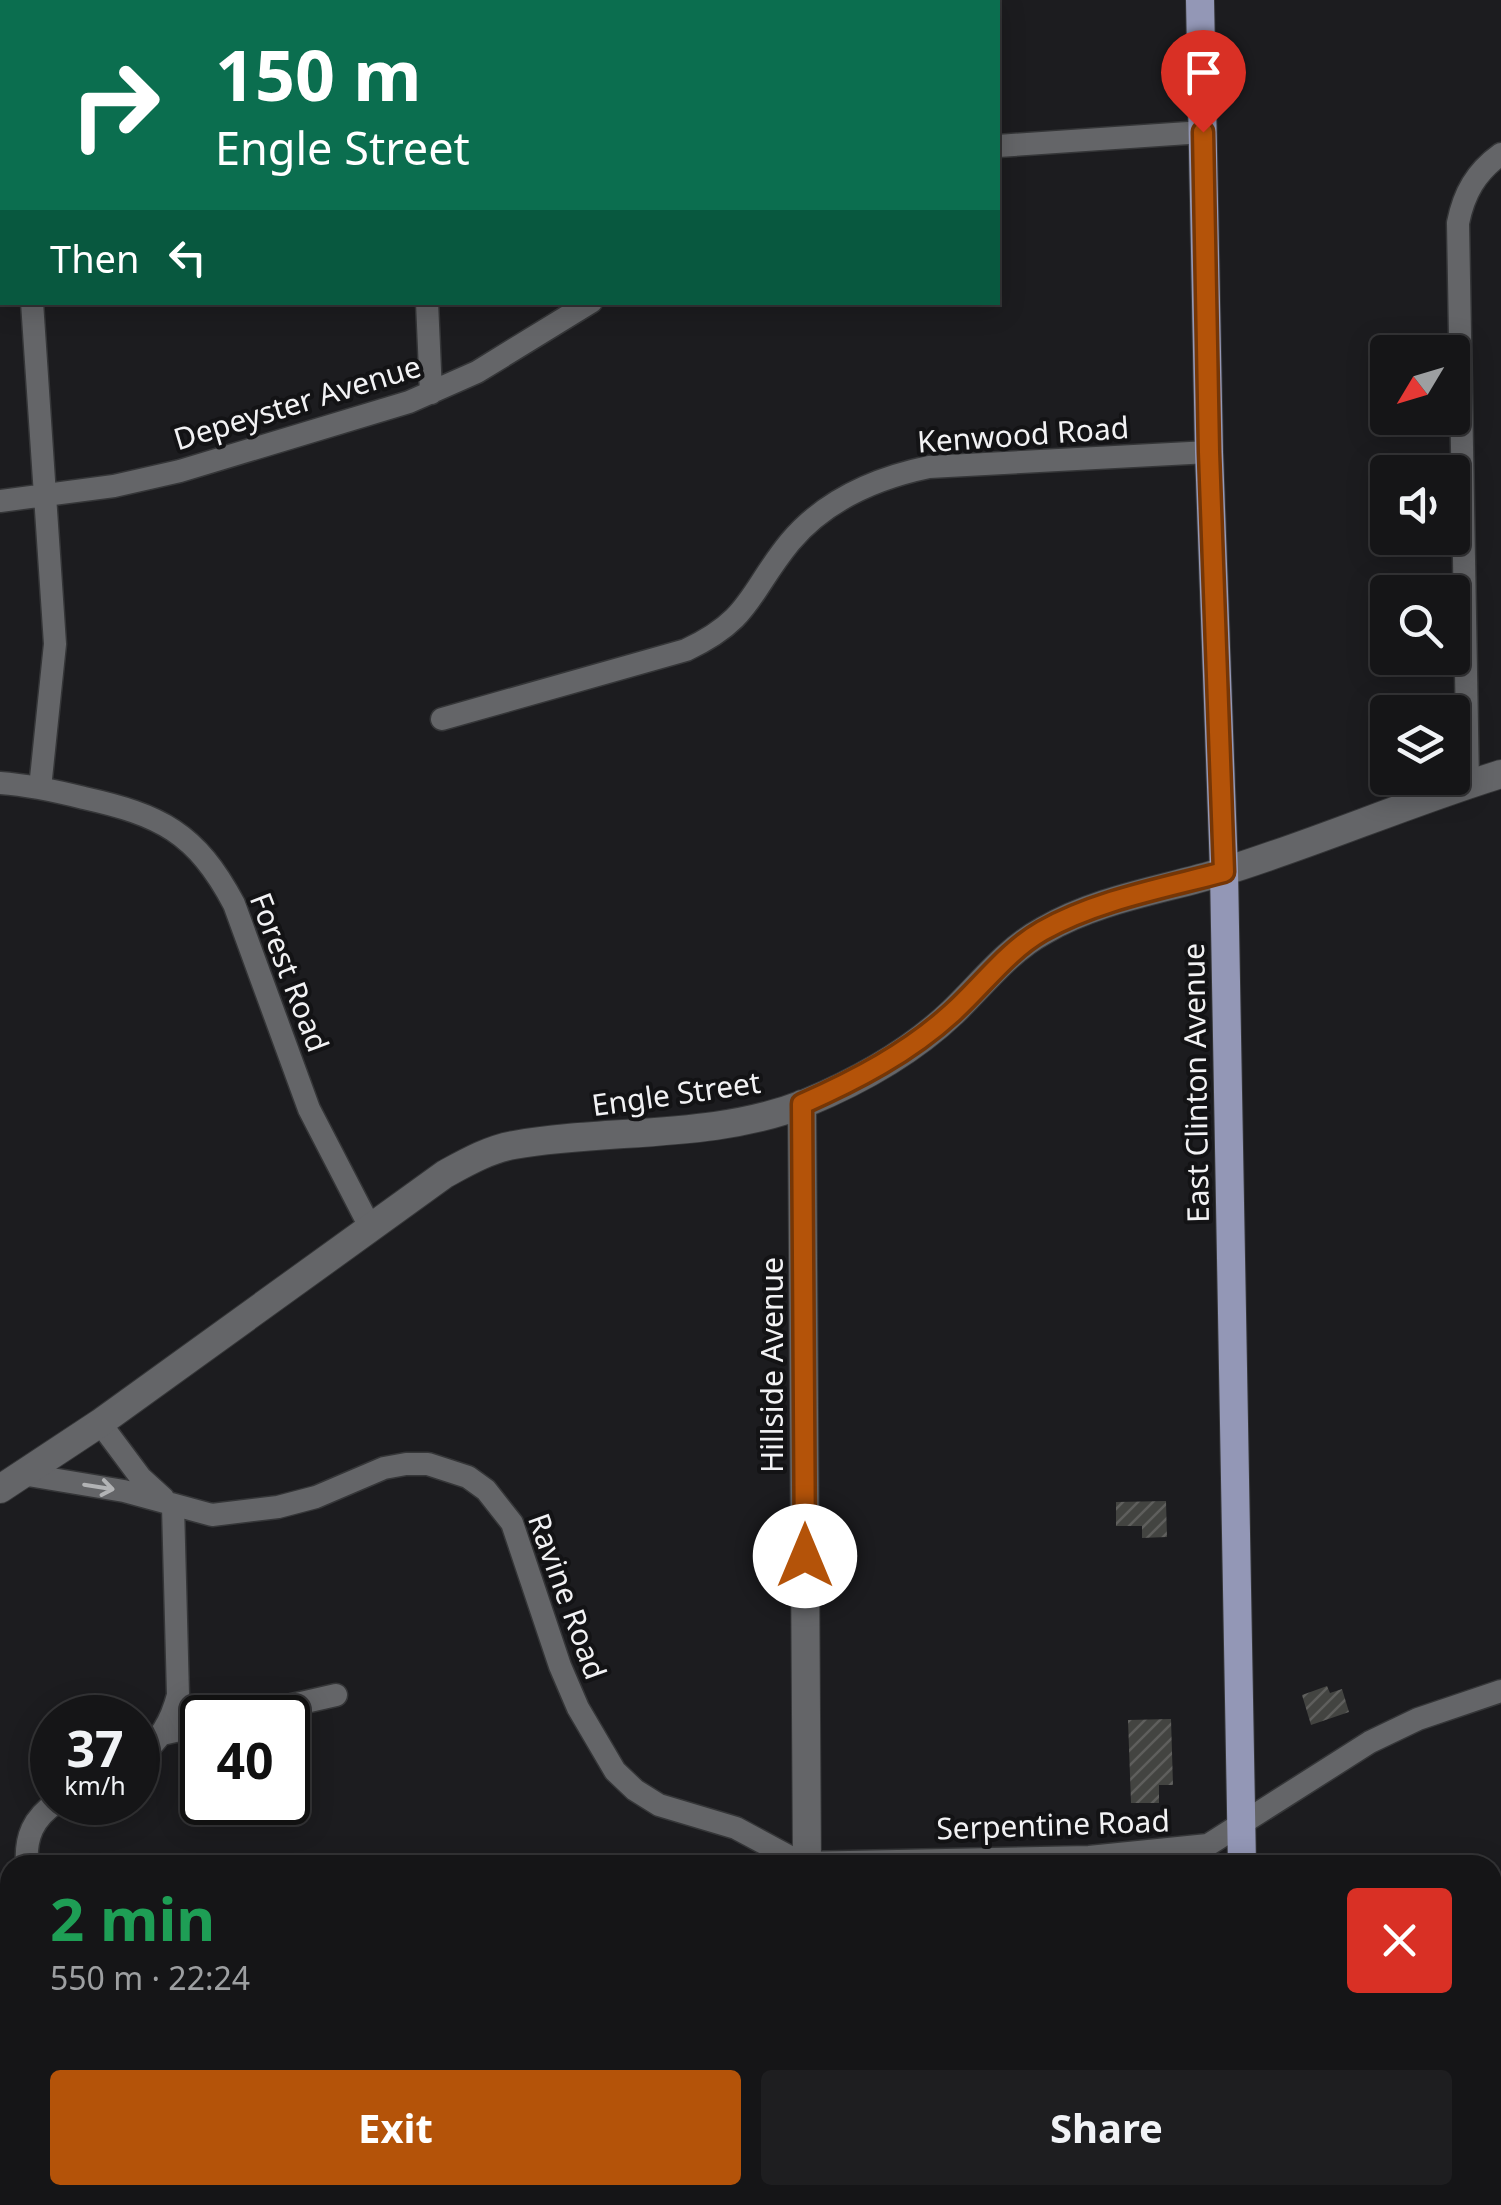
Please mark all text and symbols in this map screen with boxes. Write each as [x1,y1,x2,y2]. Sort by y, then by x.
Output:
text: 150 m [215,26,422,122]
pin [1161,30,1246,133]
icon: right [50,40,180,170]
icon: arrive [1176,45,1231,100]
text: Engle Street [215,117,470,178]
icon: left [160,230,215,285]
text: Then [50,232,140,284]
north arrow [1370,335,1470,435]
map controls [1370,335,1470,795]
street label: Depeyster Avenue [168,345,426,459]
street label: Kenwood Road [916,406,1130,462]
button: sound [1370,455,1470,555]
button: search [1370,575,1470,675]
button: layers [1370,695,1470,795]
street label: Forest Road [241,886,339,1058]
street label: East Clinton Avenue [1172,943,1218,1223]
street label: Engle Street [589,1061,763,1125]
street label: Hillside Avenue [751,1257,792,1473]
one-way arrow [82,1478,114,1497]
position arrow [753,1504,857,1608]
street label: Ravine Road [519,1507,617,1685]
speed limit sign: 40 [180,1695,310,1825]
text: 37 [66,1714,124,1782]
text: km/h [64,1768,126,1802]
street label: Serpentine Road [936,1799,1170,1849]
text: 2 min [50,1877,215,1959]
button: close [1347,1888,1452,1993]
text: 550 m · 22:24 [50,1956,250,1999]
button: Exit [50,2070,741,2185]
button: Share [761,2070,1452,2185]

